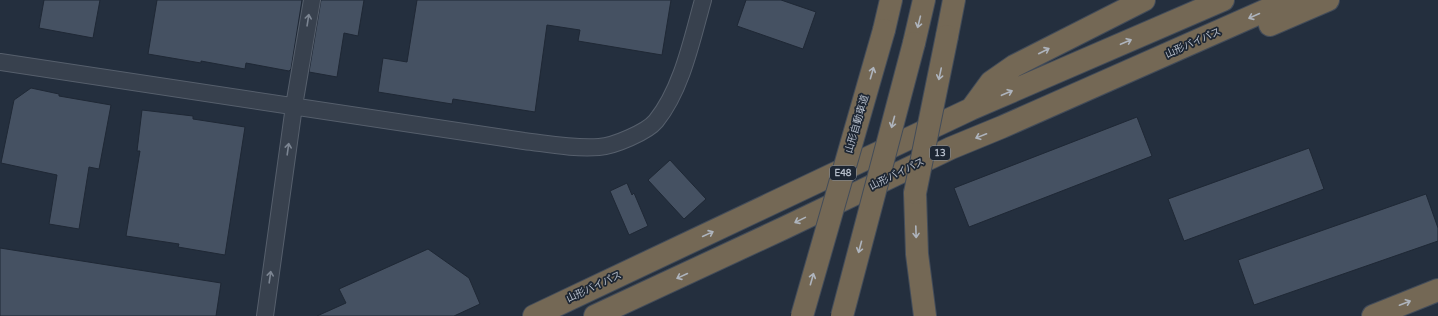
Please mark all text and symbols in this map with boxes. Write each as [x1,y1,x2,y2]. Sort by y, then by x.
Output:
one-way arrow [1248,13,1260,20]
one-way arrow [304,14,312,27]
one-way arrow [915,15,922,28]
street label: 山形バイパス [1163,25,1223,61]
one-way arrow [1120,38,1132,45]
one-way arrow [1037,47,1049,54]
one-way arrow [868,67,876,80]
one-way arrow [935,67,943,80]
one-way arrow [1000,89,1012,97]
street label: 山形自動車道 [843,94,871,154]
one-way arrow [889,115,897,128]
one-way arrow [975,132,987,140]
one-way arrow [284,143,292,156]
road number: 13 [930,146,950,160]
street label: 山形バイパス [867,155,927,193]
road number: E48 [830,166,856,180]
one-way arrow [794,217,806,224]
one-way arrow [913,225,920,238]
one-way arrow [702,230,714,237]
one-way arrow [856,241,864,254]
street label: 山形バイパス [564,269,624,305]
one-way arrow [266,271,274,284]
one-way arrow [809,272,816,285]
one-way arrow [676,273,688,280]
one-way arrow [1399,299,1411,307]

